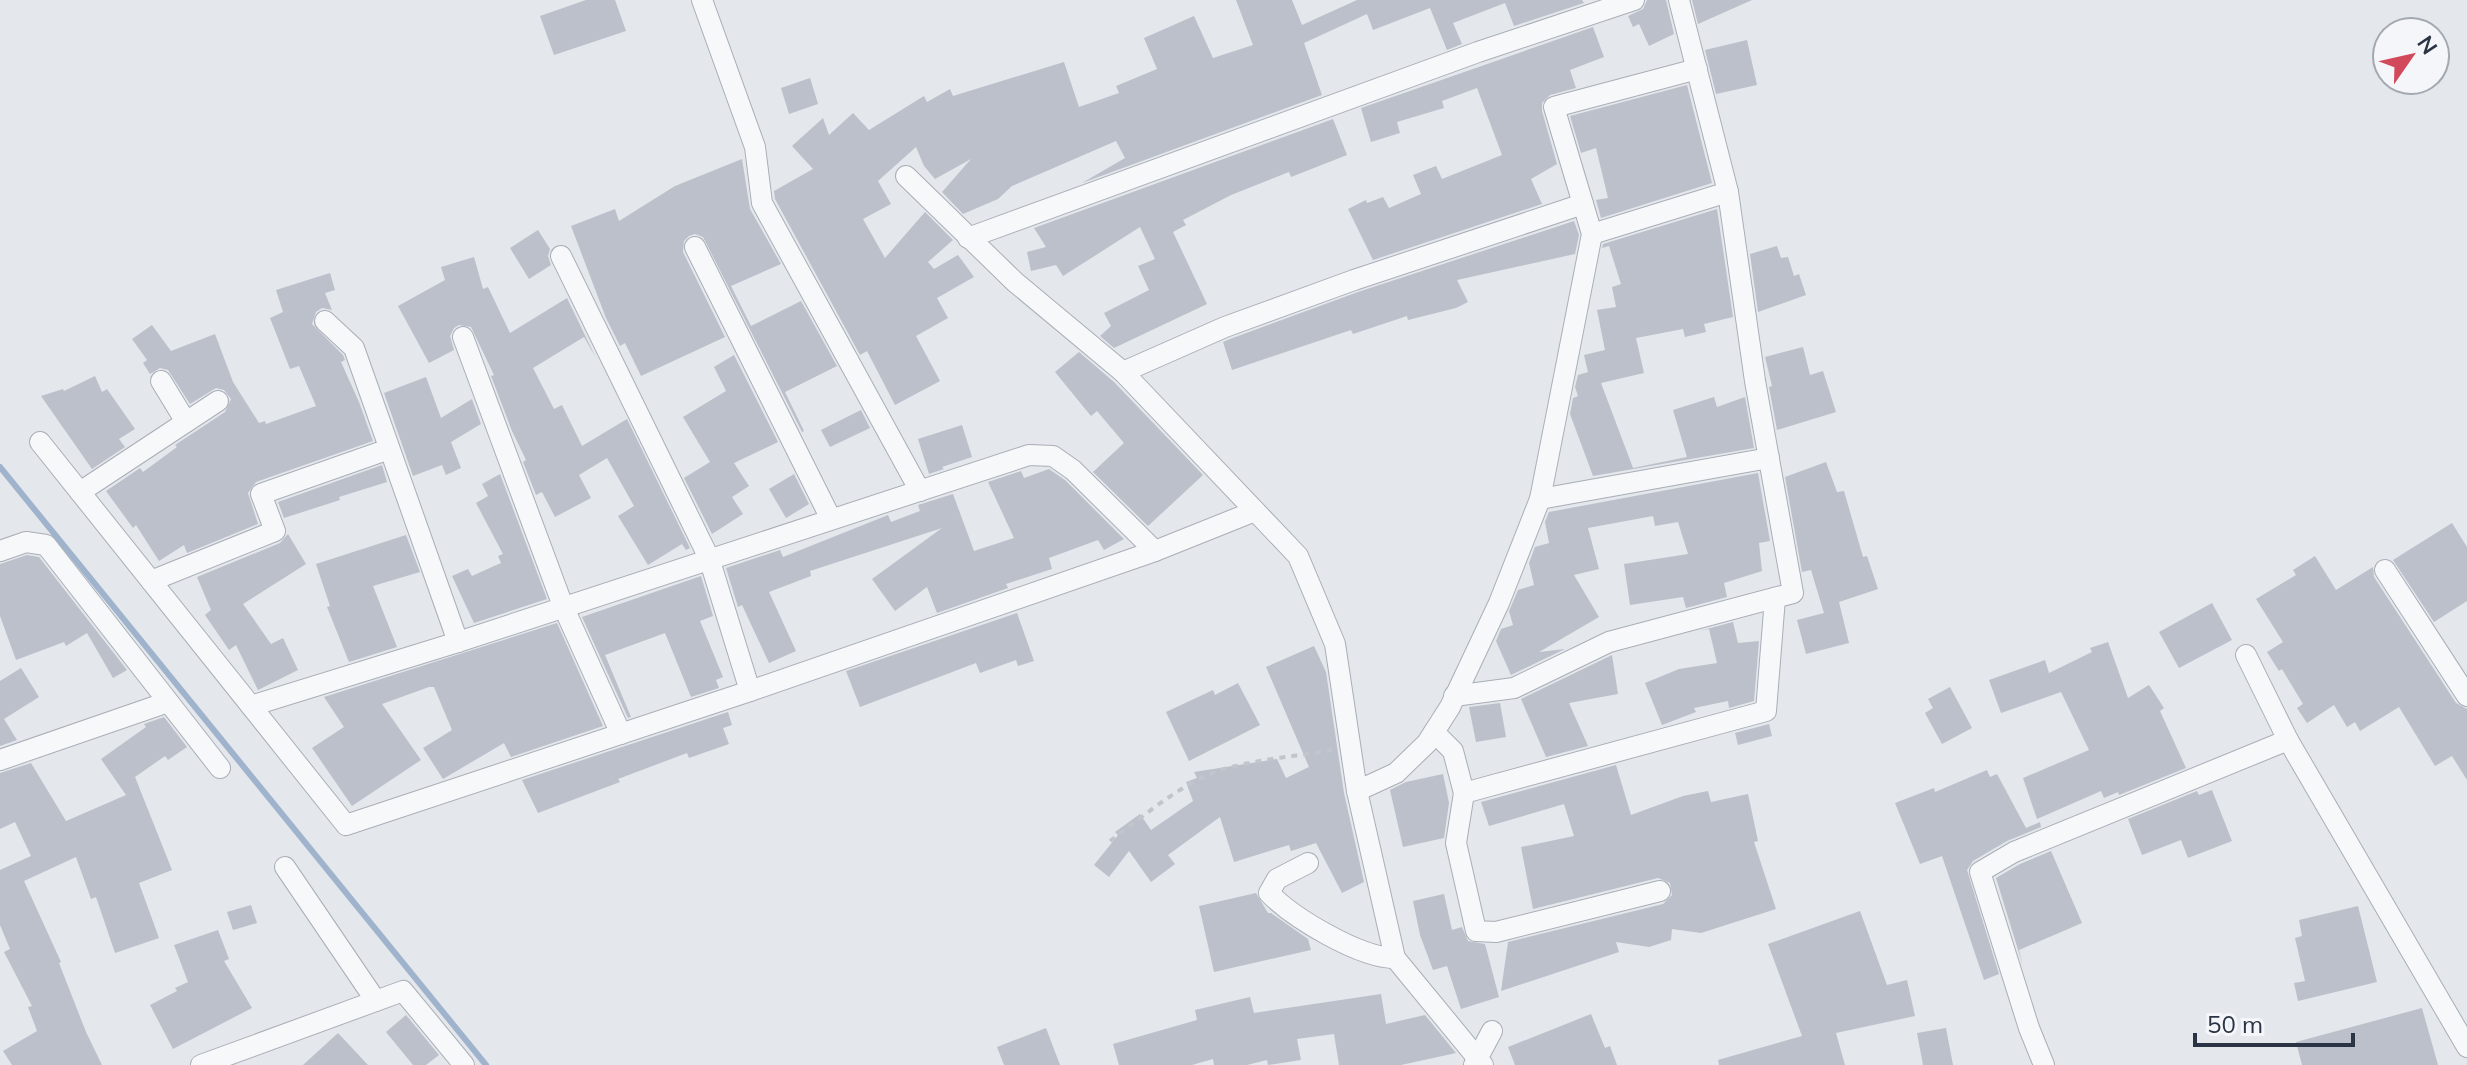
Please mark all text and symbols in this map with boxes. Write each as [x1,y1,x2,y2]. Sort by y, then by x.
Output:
north arrow [2371,16,2451,96]
text: N [2411,30,2444,60]
scale bar [2195,997,2353,1047]
text: 50 m [2207,1009,2263,1039]

